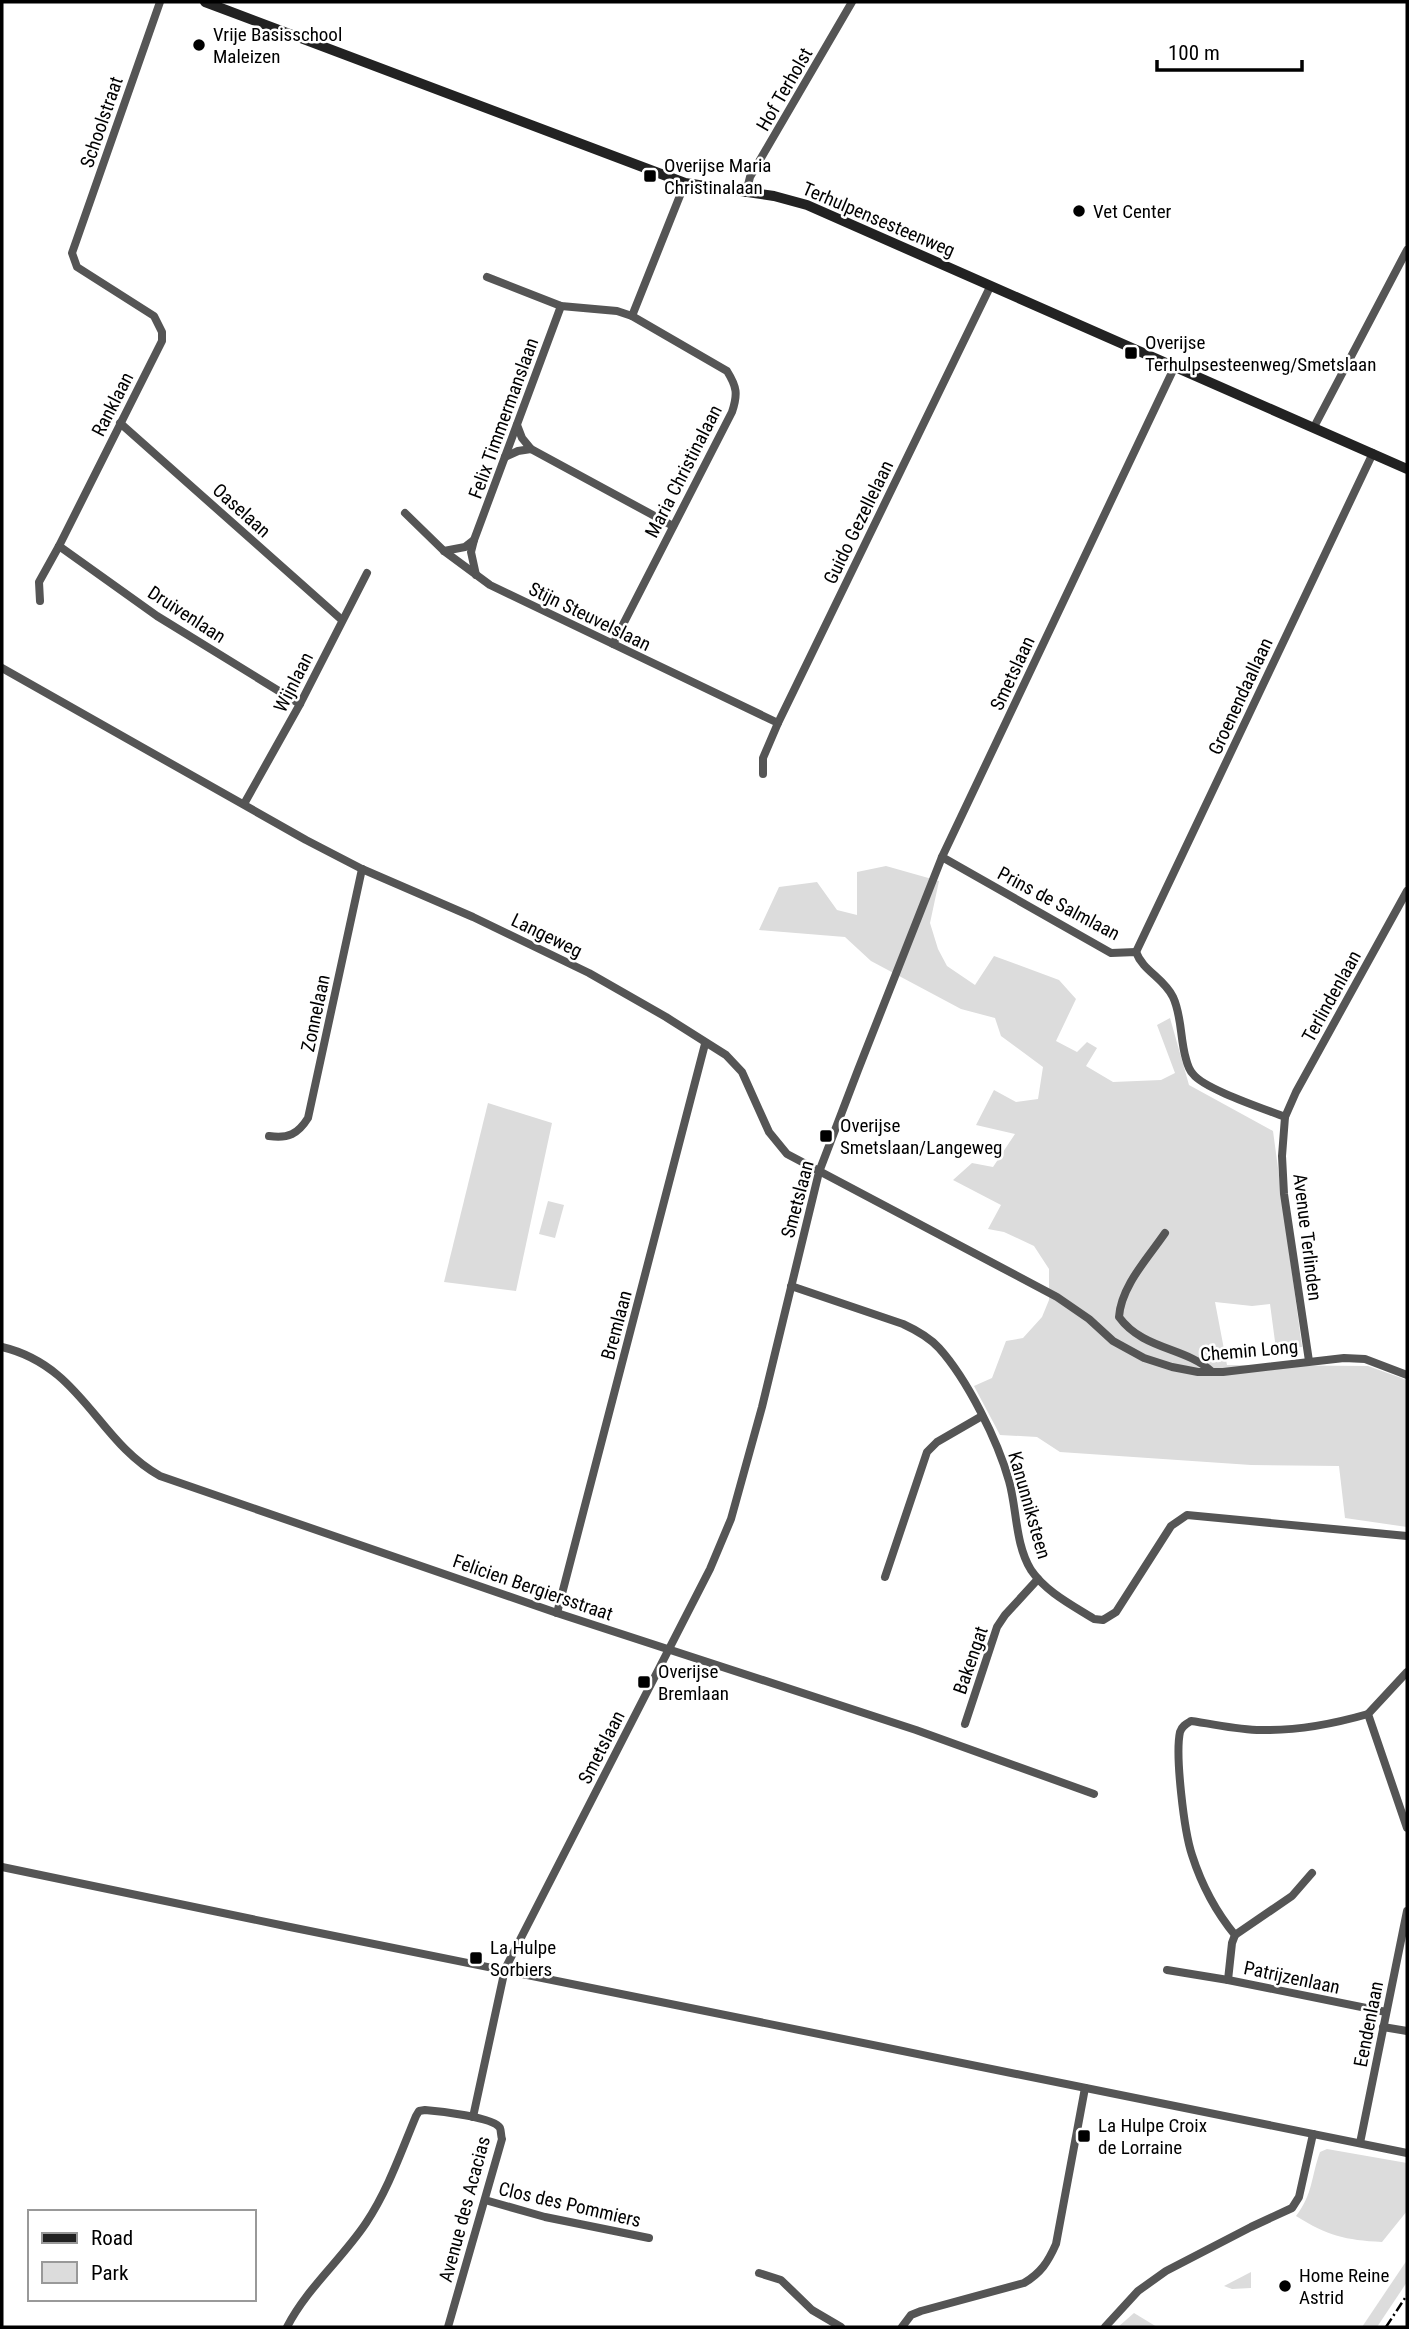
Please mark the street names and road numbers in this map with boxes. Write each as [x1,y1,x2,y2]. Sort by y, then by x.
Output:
street label: Hof Terholst [751,44,817,135]
street label: Schoolstraat [75,74,128,171]
street label: Terhulpensesteenweg [799,177,958,262]
street label: Felix Timmermanslaan [464,335,543,502]
street label: Ranklaan [87,368,138,440]
street label: Maria Christinalaan [640,401,727,541]
street label: Guido Gezellelaan [819,457,898,588]
street label: Oaselaan [208,478,275,542]
street label: Stijn Steuvelslaan [525,577,655,656]
street label: Druivenlaan [144,581,230,648]
street label: Smetslaan [985,632,1040,714]
street label: Groenendaallaan [1203,634,1278,758]
street label: Wijnlaan [269,648,318,716]
street label: Prins de Salmlaan [994,862,1124,945]
street label: Langeweg [507,908,586,962]
street label: Terlindenlaan [1297,947,1366,1046]
street label: Zonnelaan [296,972,335,1054]
street label: Smetslaan [776,1158,819,1240]
street label: Avenue Terlinden [1288,1172,1327,1302]
street label: Bremlaan [596,1288,637,1362]
street label: Chemin Long [1199,1335,1299,1366]
street label: Kanunniksteen [1003,1449,1056,1561]
street label: Felicien Bergiersstraat [450,1549,616,1626]
street label: Bakengat [948,1623,993,1697]
street label: Smetslaan [573,1707,630,1788]
street label: Patrijzenlaan [1242,1956,1342,1999]
street label: Eendenlaan [1349,1979,1388,2069]
street label: Avenue des Acacias [434,2134,495,2285]
street label: Clos des Pommiers [496,2177,643,2232]

